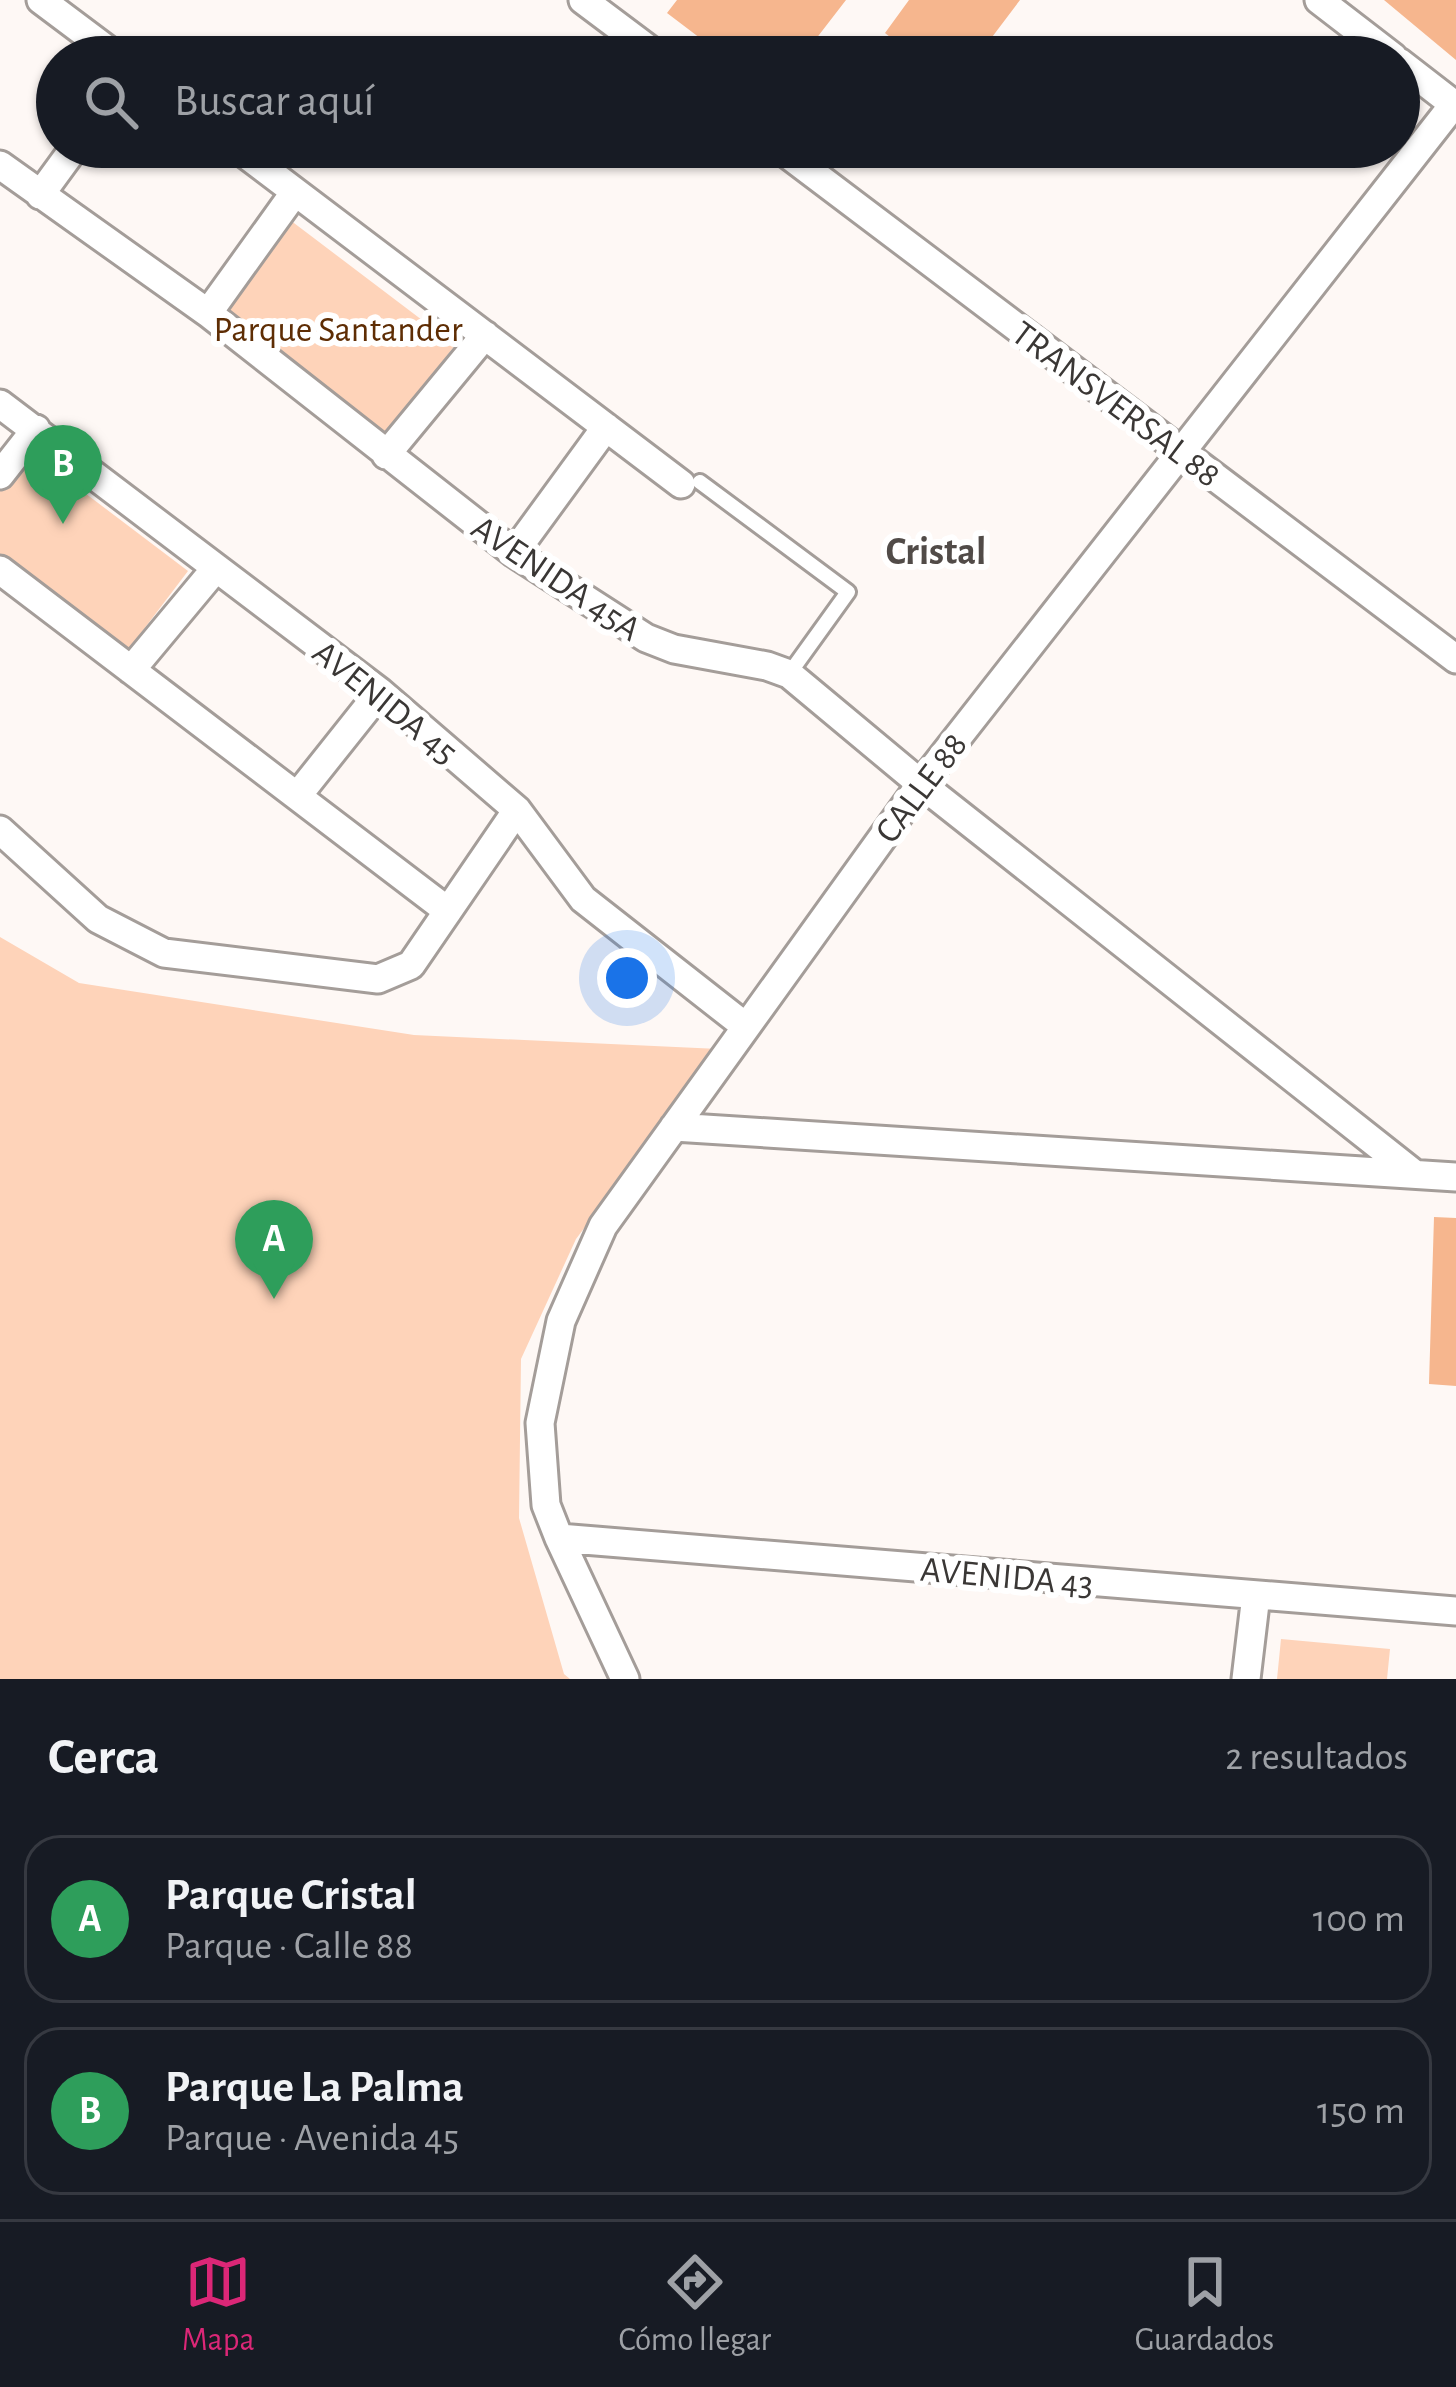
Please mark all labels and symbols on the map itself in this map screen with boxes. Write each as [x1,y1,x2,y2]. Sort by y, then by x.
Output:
park label: Parque Santander [213,312,463,348]
street label: TRANSVERSAL 88 [1005,315,1227,494]
pin: B [24,425,102,524]
street label: AVENIDA 45A [465,509,647,648]
district label: Cristal [886,533,986,572]
street label: AVENIDA 45 [306,634,464,771]
street label: CALLE 88 [869,727,974,850]
your location [597,948,657,1008]
pin: A [235,1200,313,1299]
street label: AVENIDA 43 [919,1551,1095,1602]

